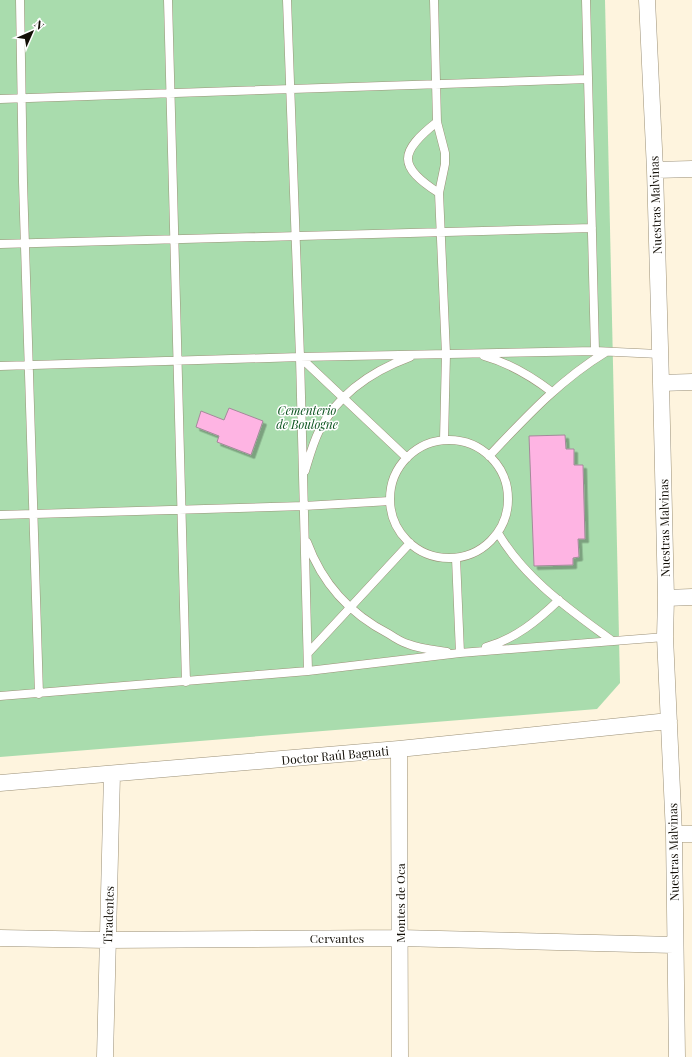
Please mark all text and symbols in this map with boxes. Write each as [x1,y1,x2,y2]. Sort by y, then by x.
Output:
north arrow [12,12,52,52]
text: N [31,16,48,33]
street label: Nuestras Malvinas [645,156,665,254]
park label: Cementerio de Boulogne [276,402,338,432]
street label: Nuestras Malvinas [655,479,673,577]
street label: Doctor Raúl Bagnati [281,742,390,768]
street label: Nuestras Malvinas [664,803,682,901]
street label: Montes de Oca [392,863,408,943]
street label: Tiradentes [99,886,117,944]
street label: Cervantes [310,930,364,946]

